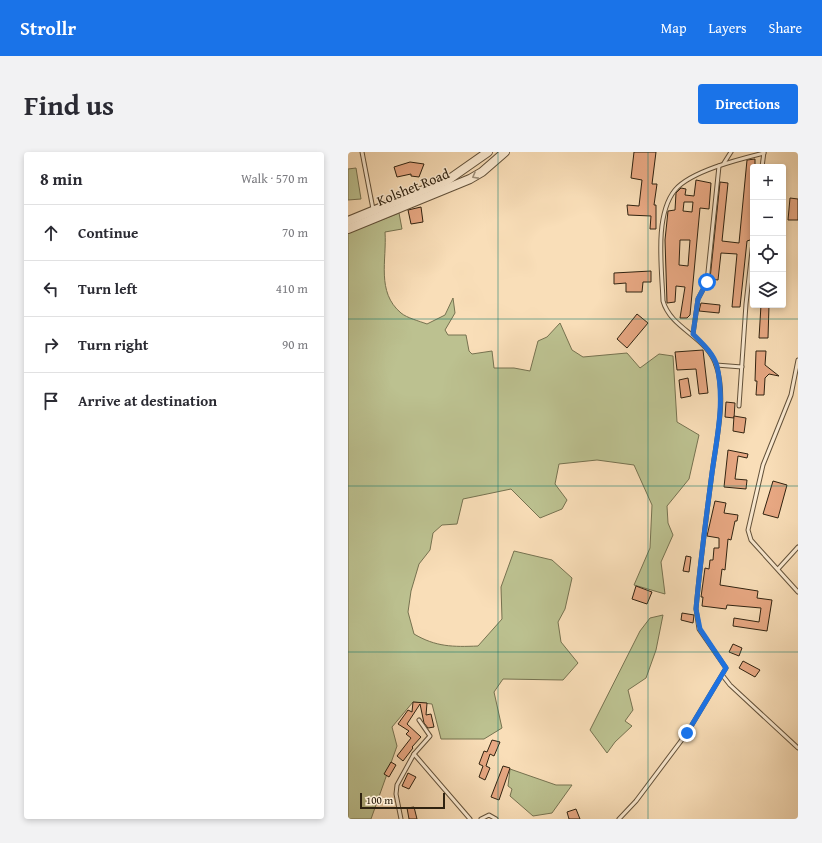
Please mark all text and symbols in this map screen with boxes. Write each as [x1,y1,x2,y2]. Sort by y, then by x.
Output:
text: Strollr [20,14,76,42]
text: Map [661,18,687,38]
text: Layers [709,18,747,38]
text: Share [769,18,802,38]
text: Find us [24,84,114,125]
button: Directions [698,84,798,124]
street label: Kolshet Road [374,163,453,211]
map controls [750,164,786,308]
button: + [750,164,786,200]
text: 8 min [40,166,82,191]
text: Walk · 570 m [241,169,308,188]
one-way arrow [472,171,479,179]
button: − [750,200,786,236]
icon: ahead [40,222,62,244]
text: Continue [78,222,139,243]
text: 70 m [282,223,308,242]
button: locate [750,236,786,272]
button: layers [750,272,786,308]
route start [698,273,716,291]
icon: left [40,278,62,300]
text: Turn left [78,278,137,299]
text: 410 m [276,279,308,298]
icon: right [40,334,62,356]
text: Turn right [78,334,149,355]
text: 90 m [282,335,308,354]
icon: arrive [40,390,62,412]
text: Arrive at destination [78,390,217,411]
route end [678,724,696,742]
scale bar [360,791,445,810]
text: 100 m [366,792,393,808]

